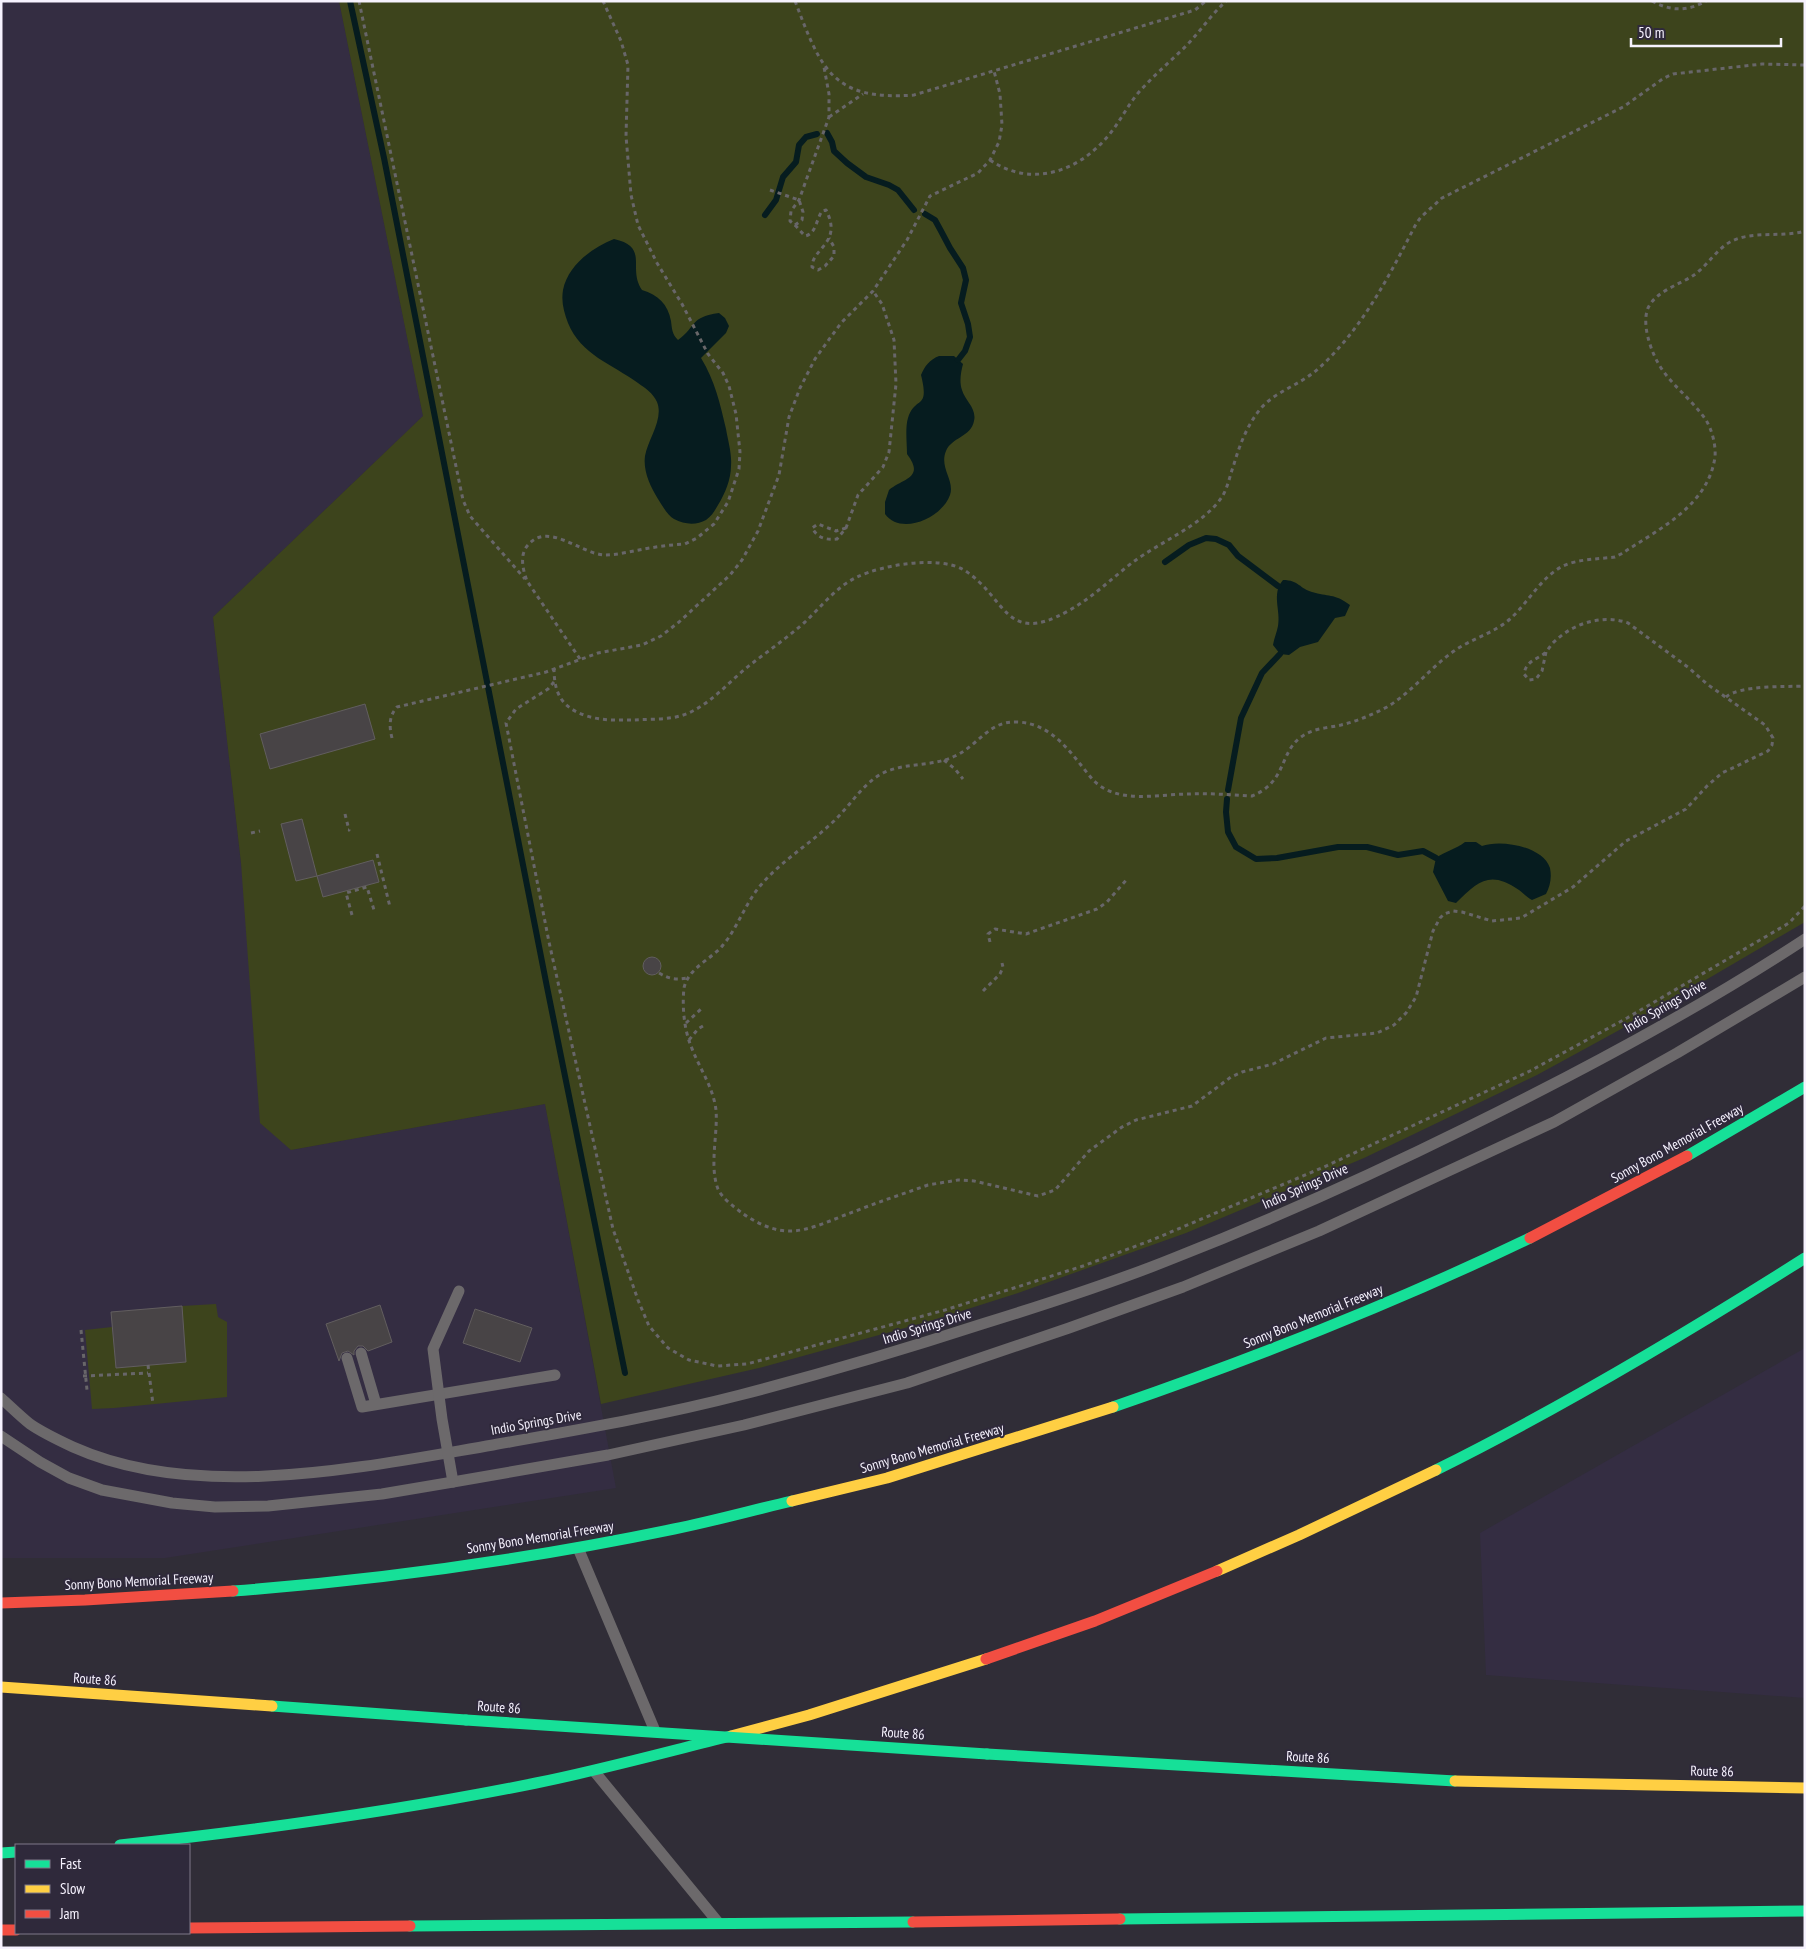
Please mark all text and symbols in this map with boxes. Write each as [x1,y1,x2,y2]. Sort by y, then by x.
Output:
scale bar [1631,15,1781,47]
text: 50 m [1638,23,1664,42]
street label: Indio Springs Drive [1621,975,1709,1037]
street label: Sonny Bono Memorial Freeway [1608,1099,1747,1187]
street label: Indio Springs Drive [1259,1159,1351,1213]
street label: Sonny Bono Memorial Freeway [1241,1280,1386,1352]
street label: Indio Springs Drive [880,1304,974,1348]
street label: Indio Springs Drive [489,1405,583,1439]
street label: Sonny Bono Memorial Freeway [858,1419,1007,1477]
street label: Sonny Bono Memorial Freeway [465,1516,616,1558]
street label: Sonny Bono Memorial Freeway [64,1568,214,1594]
street label: Route 86 [73,1669,117,1689]
street label: Route 86 [477,1697,521,1717]
street label: Route 86 [881,1723,925,1743]
street label: Route 86 [1286,1747,1330,1767]
street label: Route 86 [1690,1762,1734,1780]
legend [15,1844,190,1934]
text: Fast [60,1854,81,1873]
text: Slow [60,1879,85,1898]
text: Jam [59,1904,79,1923]

